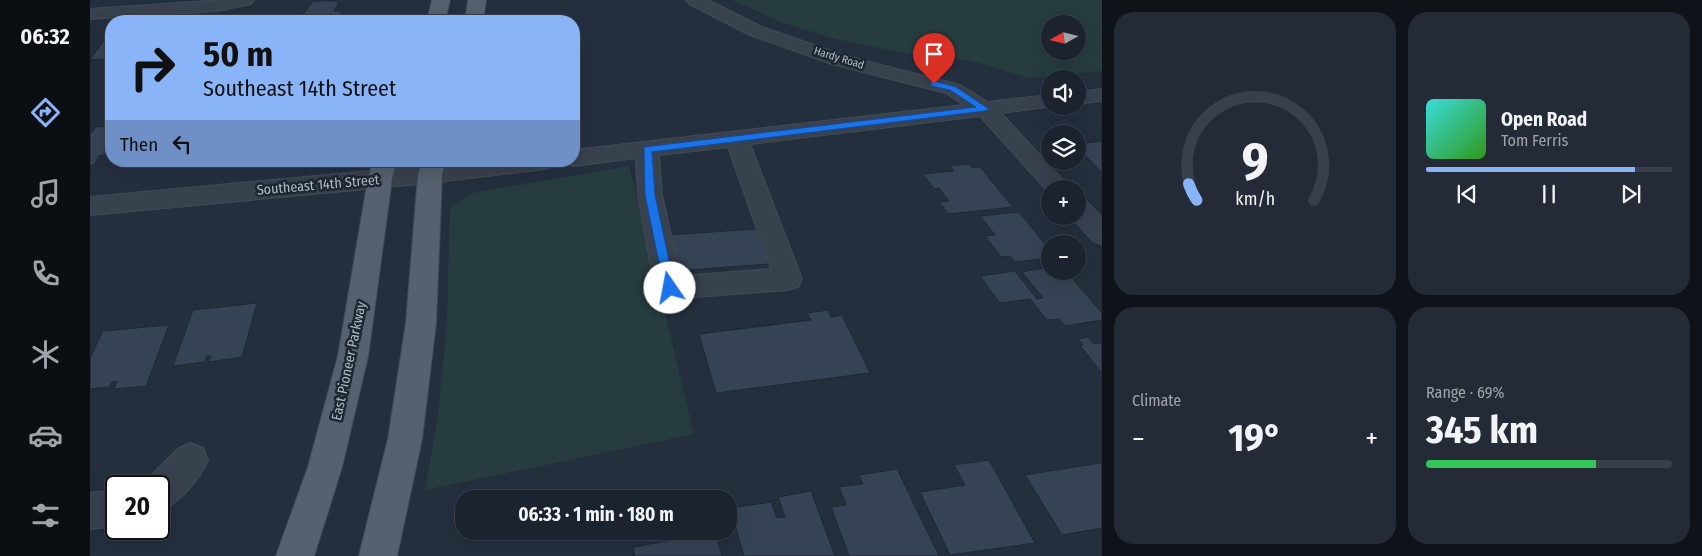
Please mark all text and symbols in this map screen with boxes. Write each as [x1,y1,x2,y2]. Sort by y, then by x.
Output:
north arrow [1041,15,1086,60]
map controls [1041,15,1086,280]
text: 06:32 [20,23,70,50]
text: 50 m [203,33,273,75]
pin [913,33,955,84]
icon: right [120,35,185,100]
icon: arrive [920,40,948,68]
street label: Hardy Road [812,44,866,72]
button: sound [1041,70,1086,115]
text: Southeast 14th Street [203,75,396,102]
icon: directions [28,95,63,130]
text: Open Road [1501,108,1587,131]
button: layers [1041,125,1086,170]
icon: left [168,130,196,158]
text: 9 [1242,130,1268,193]
text: Tom Ferris [1501,131,1568,150]
text: Then [120,133,158,156]
street label: Southeast 14th Street [256,171,380,199]
icon: music [28,176,63,211]
button: + [1041,180,1086,225]
icon: previous [1453,180,1481,208]
icon: pause [1535,180,1563,208]
icon: next [1617,180,1645,208]
text: km/h [1235,188,1275,210]
button: − [1041,235,1086,280]
icon: phone [28,256,63,291]
position arrow [643,261,695,313]
street label: East Pioneer Parkway [328,299,370,422]
icon: climate [28,337,63,372]
text: Range · 69% [1426,383,1504,402]
text: Climate [1132,391,1181,410]
text: 345 km [1426,407,1538,453]
text: 19° [1228,415,1282,461]
icon: car [28,418,63,453]
text: − [1132,422,1145,455]
text: + [1365,422,1378,455]
speed limit sign: 20 [105,475,170,540]
icon: filters [28,498,63,533]
text: 06:33 · 1 min · 180 m [518,503,674,526]

